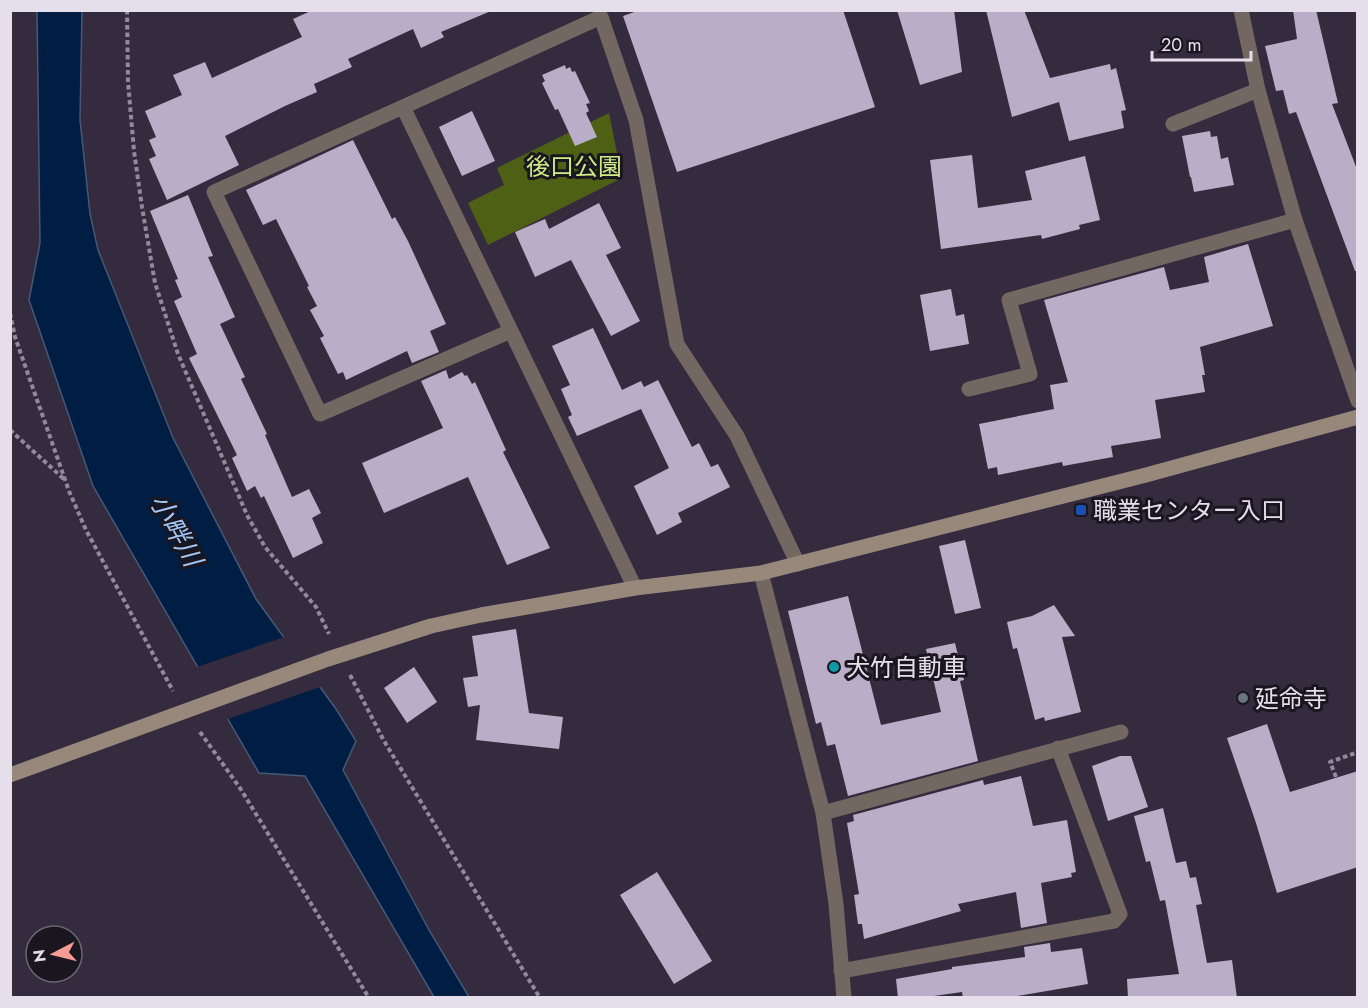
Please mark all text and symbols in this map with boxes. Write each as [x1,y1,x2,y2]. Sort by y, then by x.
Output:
scale bar [1152,24,1251,62]
text: 20 m [1161,32,1201,58]
park label: 後口公園 [526,149,622,184]
water label: 小畔川 [140,487,213,576]
place label: 職業センター入口 [1093,493,1285,528]
marker: 職業センター入口 [1074,503,1088,517]
place label: 犬竹自動車 [846,650,966,685]
marker: 犬竹自動車 [827,660,841,674]
place label: 延命寺 [1255,681,1327,716]
marker: 延命寺 [1236,691,1250,705]
north arrow [24,924,84,984]
text: N [27,948,52,963]

